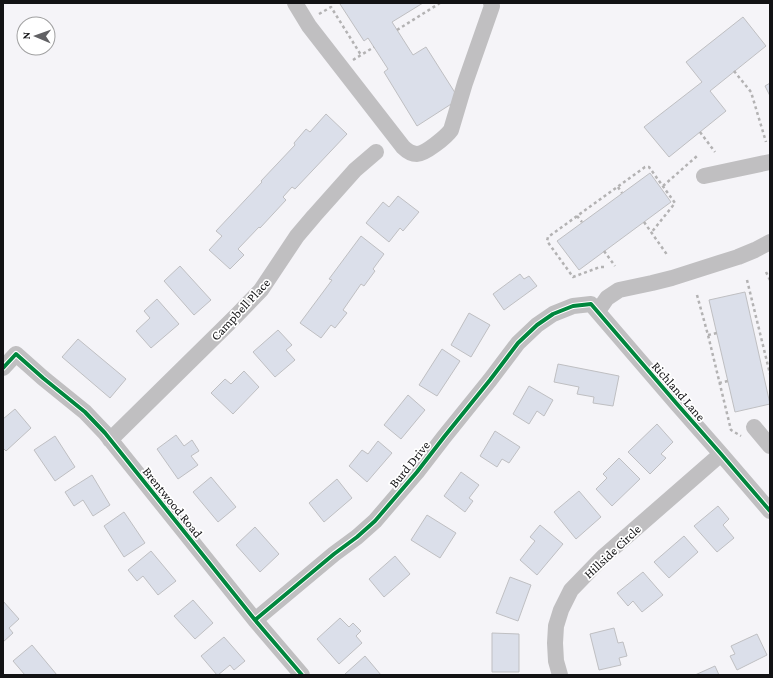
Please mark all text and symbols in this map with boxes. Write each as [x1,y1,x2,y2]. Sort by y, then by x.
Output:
north arrow [16,16,56,56]
text: N [20,31,32,40]
street label: Campbell Place [208,275,273,344]
street label: Richland Lane [649,359,709,424]
street label: Burd Drive [386,438,433,491]
street label: Brentwood Road [140,464,206,541]
street label: Hillside Circle [581,521,644,581]

